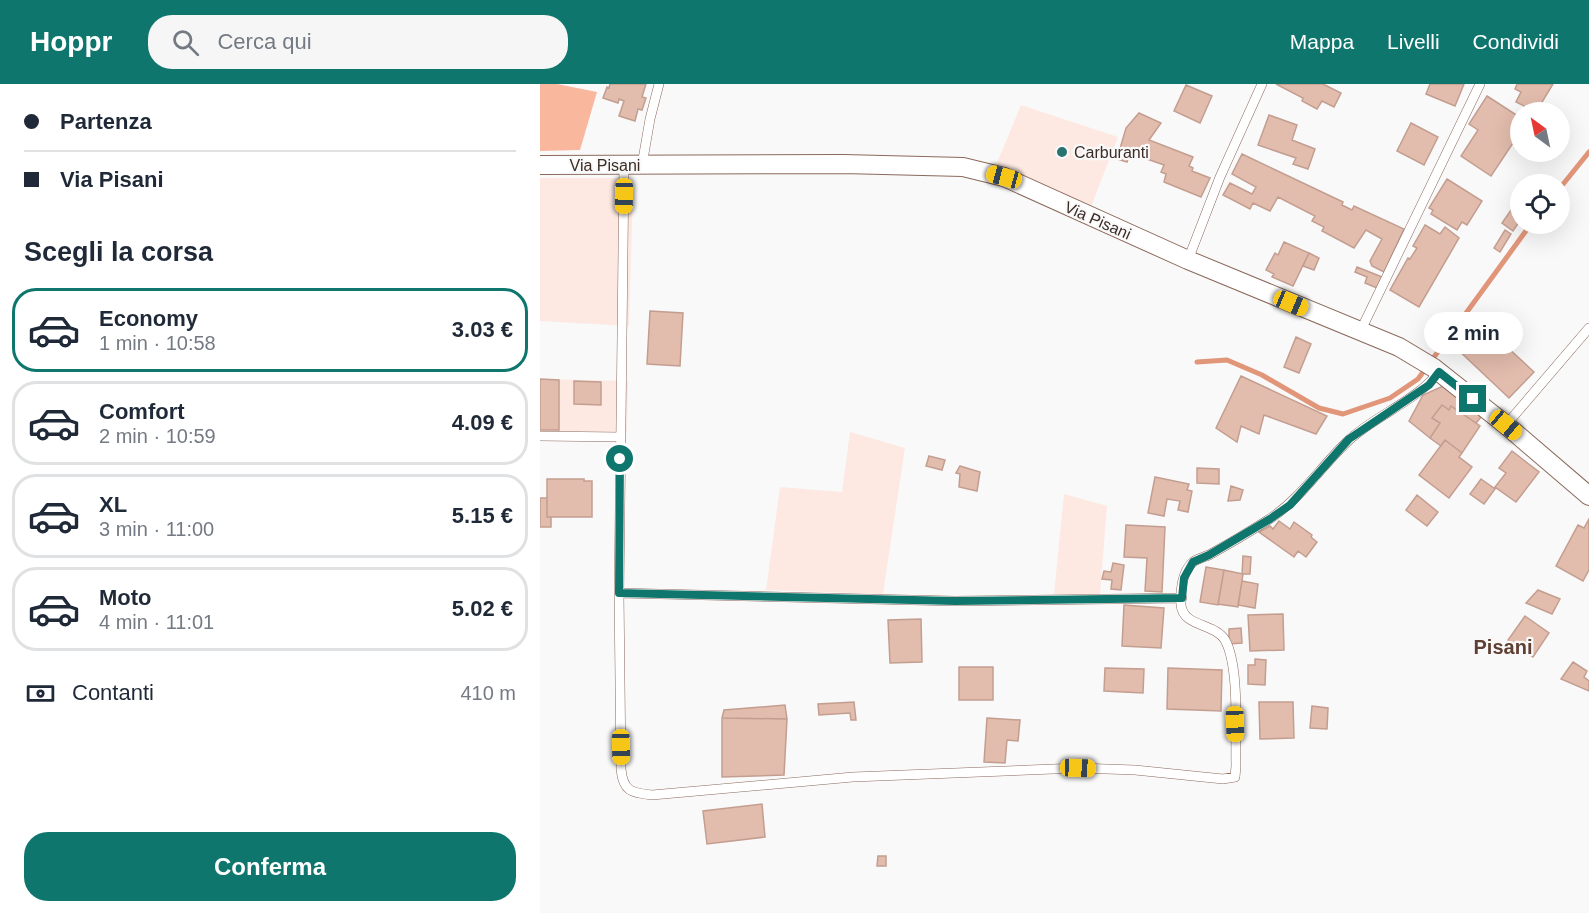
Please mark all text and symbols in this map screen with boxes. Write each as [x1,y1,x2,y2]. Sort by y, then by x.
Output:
search box [148,15,568,69]
text: Hoppr [30,26,112,57]
icon: search [169,26,202,59]
text: Cerca qui [217,29,312,54]
text: Mappa [1290,30,1354,53]
text: Livelli [1387,30,1440,53]
text: Condividi [1473,30,1559,53]
north arrow [1510,102,1570,162]
map controls [1510,102,1570,234]
text: Partenza [60,109,152,134]
place label: Carburanti [1074,144,1149,161]
marker: Carburanti [1055,145,1069,159]
street label: Via Pisani [570,157,640,174]
car [984,164,1024,190]
text: Via Pisani [60,167,164,192]
button: locate [1510,174,1570,234]
car [615,178,633,214]
street label: Via Pisani [1062,198,1134,243]
text: Scegli la corsa [24,237,213,267]
car [1271,288,1311,318]
icon: car [27,303,81,357]
text: Economy [99,306,198,331]
callout: 2 min [1424,312,1522,354]
text: 3.03 € [452,317,513,342]
text: 2 min [1447,322,1500,344]
text: 1 min · 10:58 [99,332,216,354]
route end [1459,385,1486,412]
icon: car [27,396,81,450]
text: Comfort [99,399,185,424]
car [1486,407,1526,443]
text: 4.09 € [452,410,513,435]
text: 2 min · 10:59 [99,425,216,447]
route start [606,445,633,472]
icon: car [27,489,81,543]
text: XL [99,492,127,517]
text: 5.15 € [452,503,513,528]
text: 3 min · 11:00 [99,518,214,540]
icon: car [27,582,81,636]
text: Moto [99,585,152,610]
text: 5.02 € [452,596,513,621]
text: 4 min · 11:01 [99,611,214,633]
district label: Pisani [1474,636,1532,658]
icon: cash [24,677,57,710]
text: Contanti [72,680,154,705]
text: 410 m [460,682,516,704]
car [1225,706,1245,742]
car [612,729,630,765]
car [1060,758,1096,778]
button: Conferma [24,832,516,901]

